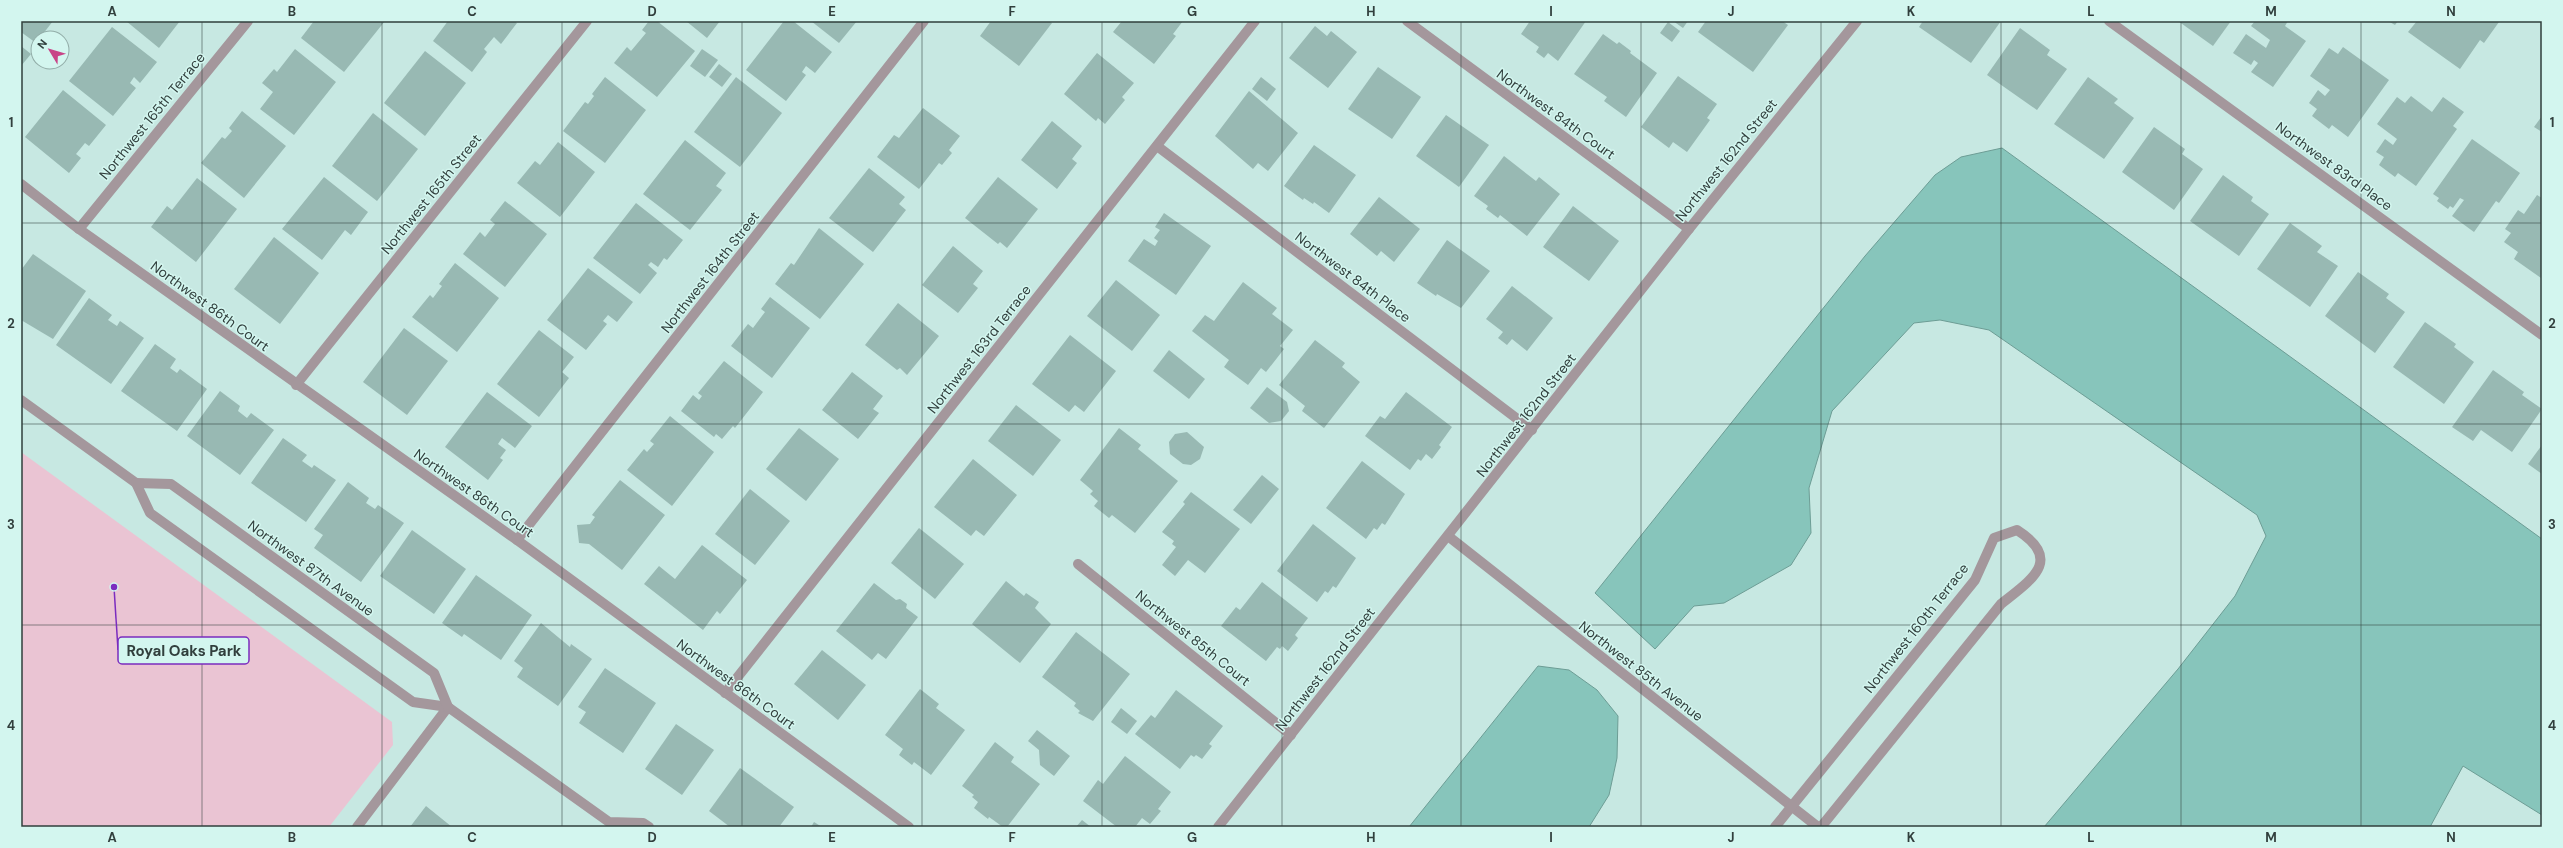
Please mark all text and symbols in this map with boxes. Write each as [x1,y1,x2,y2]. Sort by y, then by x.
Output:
text: A [107,3,117,20]
text: B [288,3,296,20]
text: C [467,3,477,20]
text: D [647,3,657,20]
text: E [828,3,836,20]
text: F [1008,3,1016,20]
text: G [1187,3,1197,20]
text: H [1366,3,1376,20]
text: I [1549,3,1553,20]
text: J [1727,3,1735,20]
text: K [1907,3,1916,20]
text: L [2087,3,2095,20]
text: M [2265,3,2277,20]
text: N [2446,3,2456,20]
north arrow [30,30,70,70]
text: N [34,36,50,51]
street label: Northwest 165th Terrace [95,49,209,183]
street label: Northwest 84th Court [1493,65,1619,163]
street label: Northwest 162nd Street [1671,95,1781,225]
text: 1 [9,114,13,131]
text: 1 [2550,114,2554,131]
street label: Northwest 83rd Place [2272,118,2396,214]
street label: Northwest 165th Street [377,130,485,258]
street label: Northwest 164th Street [657,208,763,336]
street label: Northwest 84th Place [1292,228,1414,326]
street label: Northwest 86th Court [147,257,273,355]
street label: Northwest 163rd Terrace [923,281,1035,417]
text: 2 [7,315,15,332]
text: 2 [2548,315,2556,332]
street label: Northwest 162nd Street [1472,350,1580,480]
street label: Northwest 86th Court [410,445,538,541]
text: 3 [7,516,15,533]
street label: Northwest 87th Avenue [244,516,378,620]
text: 3 [2548,516,2556,533]
street label: Northwest 160th Terrace [1860,560,1972,696]
street label: Northwest 85th Court [1132,586,1254,690]
street label: Northwest 162nd Street [1271,604,1379,734]
street label: Northwest 85th Avenue [1575,617,1707,725]
street label: Northwest 86th Court [673,635,799,733]
callout: Royal Oaks Park [118,637,249,664]
text: Royal Oaks Park [127,641,242,661]
text: 4 [7,717,15,734]
text: 4 [2548,717,2556,734]
text: A [107,829,117,846]
text: B [288,829,296,846]
text: C [467,829,477,846]
text: D [647,829,657,846]
text: E [828,829,836,846]
text: F [1008,829,1016,846]
text: G [1187,829,1197,846]
text: H [1366,829,1376,846]
text: I [1549,829,1553,846]
text: J [1727,829,1735,846]
text: K [1907,829,1916,846]
text: L [2087,829,2095,846]
text: M [2265,829,2277,846]
text: N [2446,829,2456,846]

